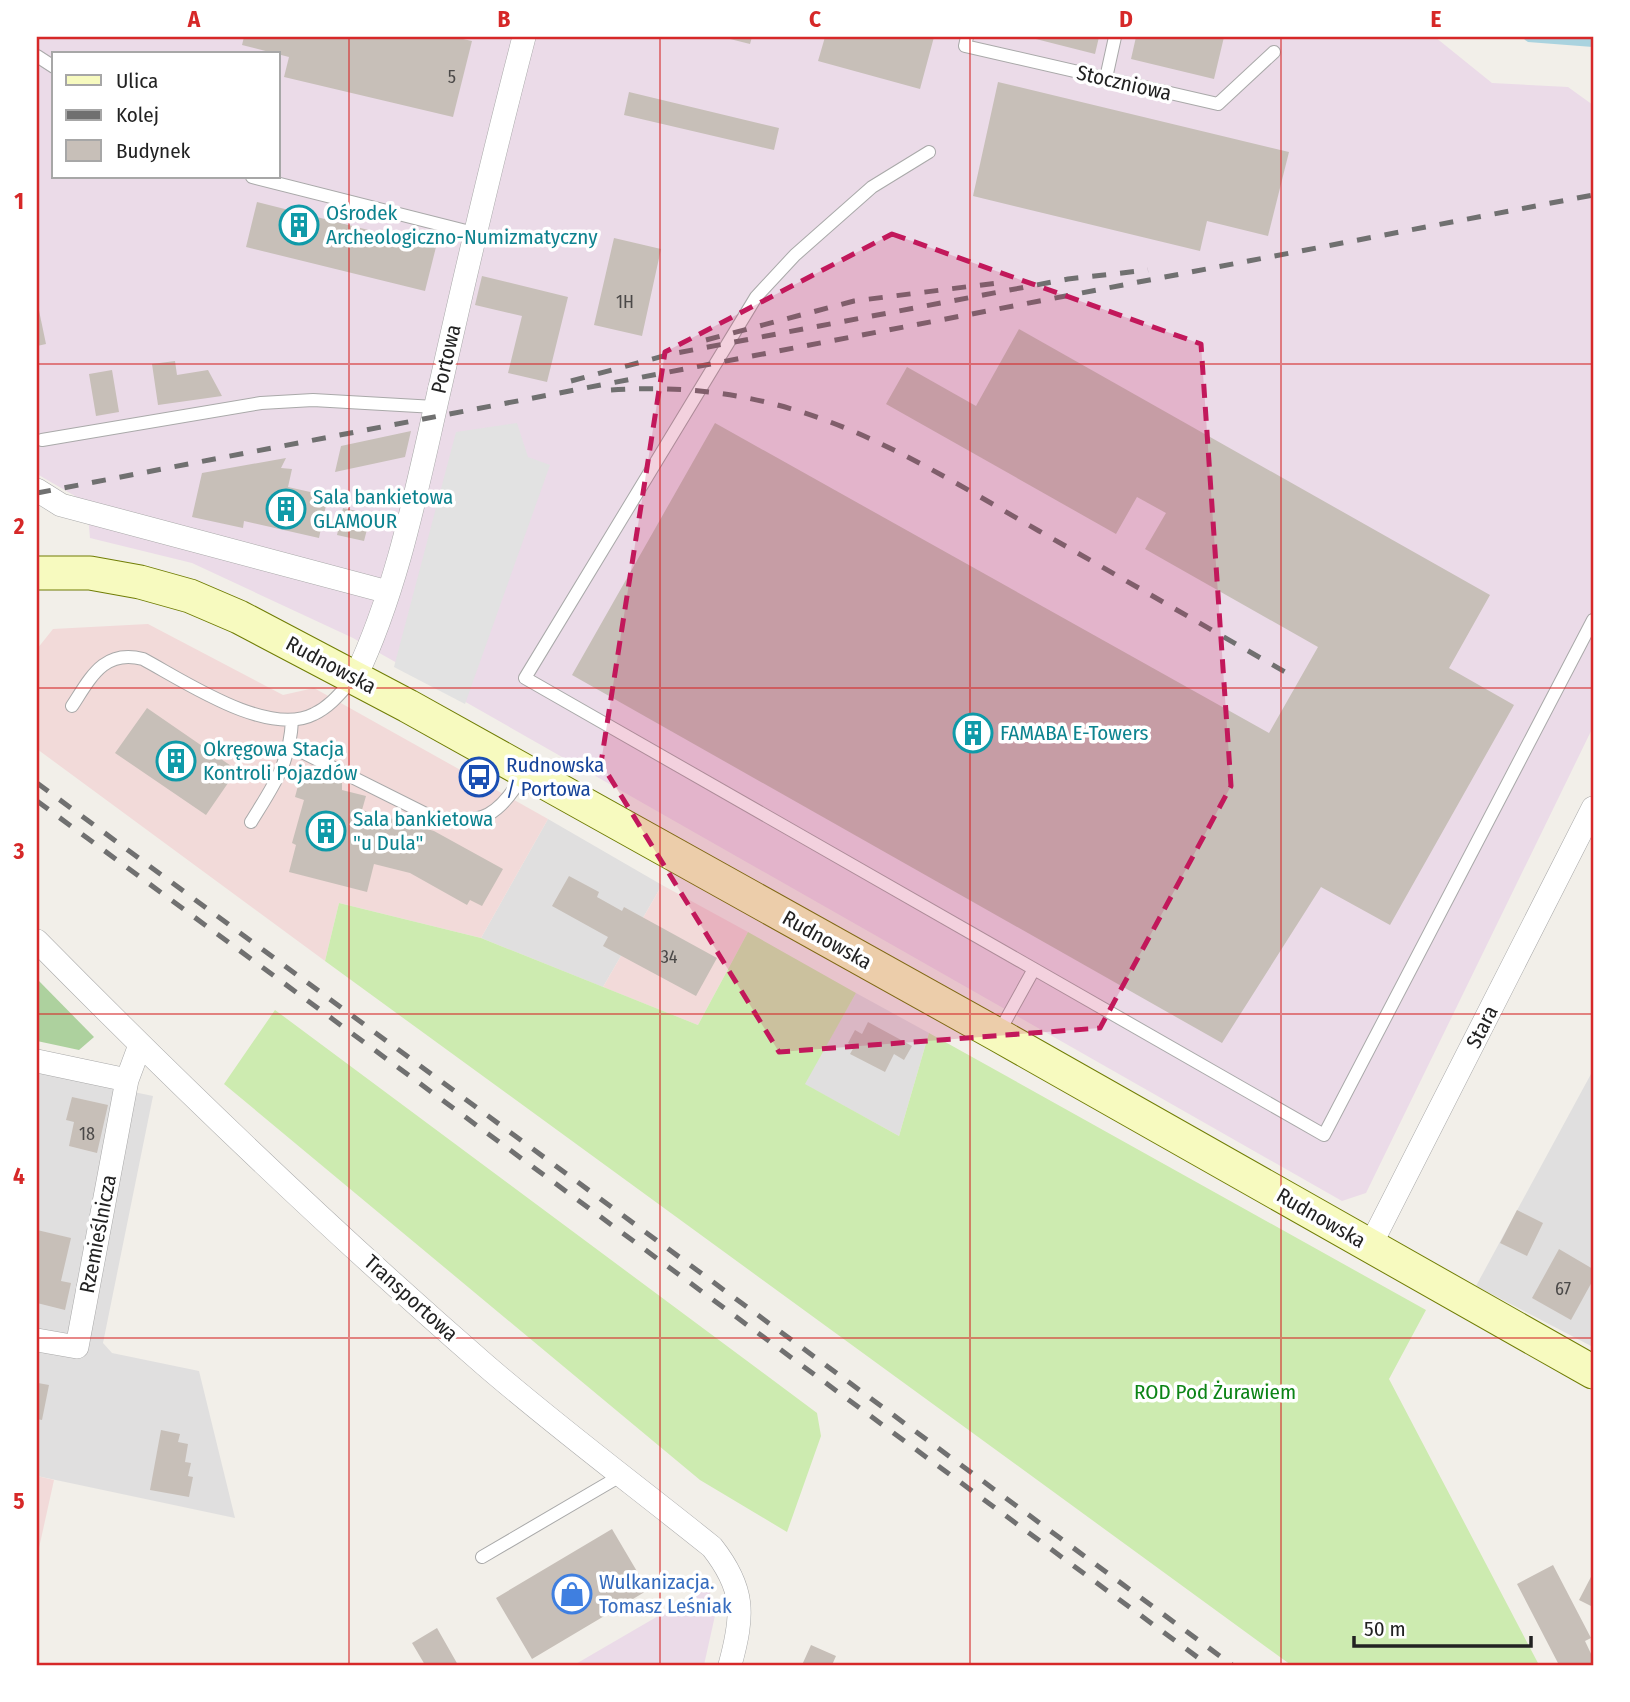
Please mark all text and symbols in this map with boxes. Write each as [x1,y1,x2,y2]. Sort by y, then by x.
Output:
text: A [187,5,201,33]
text: B [498,5,511,33]
text: C [809,5,821,33]
text: D [1119,5,1133,33]
text: E [1431,5,1442,33]
legend [52,52,280,178]
street label: Stoczniowa [1074,59,1174,107]
house number: 5 [448,66,456,88]
text: Ulica [116,68,158,94]
text: Kolej [116,102,159,128]
text: Budynek [116,138,191,164]
text: 1 [14,187,24,215]
place label: Ośrodek Archeologiczno-Numizmatyczny [326,200,598,250]
building icon: Ośrodek Archeologiczno-Numizmatyczny [278,204,320,246]
house number: 1H [616,291,634,313]
street label: Portowa [425,322,467,396]
place label: Sala bankietowa GLAMOUR [313,484,453,534]
building icon: Sala bankietowa GLAMOUR [265,488,307,530]
text: 2 [13,512,25,540]
street label: Rudnowska [282,630,380,700]
building icon: FAMABA E-Towers [952,712,994,754]
place label: FAMABA E-Towers [1000,720,1148,746]
place label: Okręgowa Stacja Kontroli Pojazdów [203,736,358,786]
building icon: Okręgowa Stacja Kontroli Pojazdów [155,740,197,782]
place label: Rudnowska / Portowa [506,752,604,802]
bus stop icon: Rudnowska / Portowa [458,756,500,798]
place label: Sala bankietowa "u Dula" [353,806,493,856]
building icon: Sala bankietowa "u Dula" [305,810,347,852]
text: 3 [13,837,25,865]
street label: Rudnowska [778,905,876,975]
house number: 34 [661,946,678,968]
street label: Stara [1460,1001,1504,1053]
house number: 18 [79,1123,95,1145]
text: 4 [13,1162,25,1190]
street label: Rzemieślnicza [74,1173,122,1295]
street label: Rudnowska [1272,1182,1370,1254]
street label: Transportowa [359,1249,463,1347]
house number: 67 [1555,1278,1571,1300]
park label: ROD Pod Żurawiem [1134,1379,1296,1405]
text: 5 [13,1487,25,1515]
place label: Wulkanizacja. Tomasz Leśniak [599,1569,732,1619]
shop icon: Wulkanizacja. Tomasz Leśniak [551,1573,593,1615]
scale bar [1354,1604,1530,1648]
text: 50 m [1364,1616,1406,1642]

